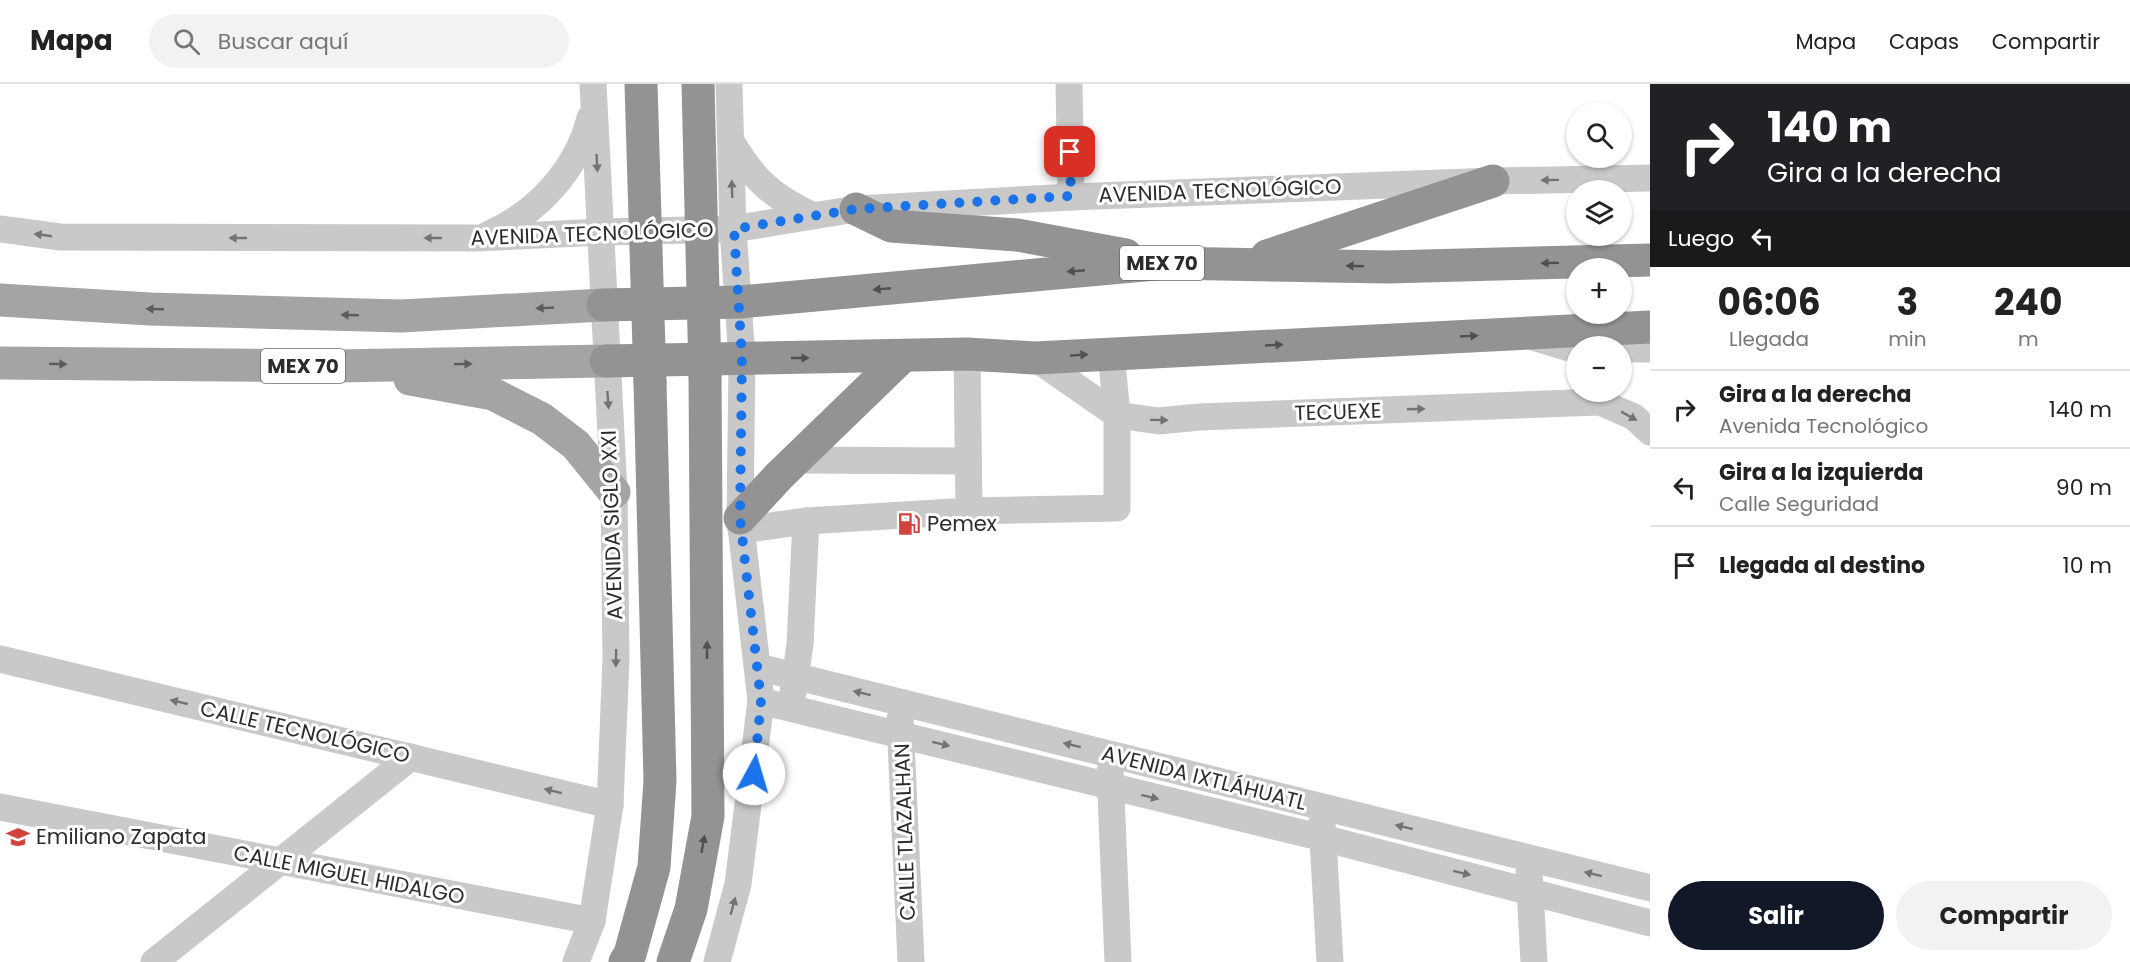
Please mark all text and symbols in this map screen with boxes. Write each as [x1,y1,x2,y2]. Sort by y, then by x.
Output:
search box [149,14,569,68]
text: Mapa [30,21,113,60]
icon: search [170,25,203,58]
text: Buscar aquí [218,26,348,57]
text: Mapa [1795,27,1856,56]
text: Capas [1889,27,1959,56]
text: Compartir [1992,27,2100,56]
text: 140 m [1767,98,1892,157]
map controls [1566,102,1632,402]
button: search [1566,102,1632,168]
icon: right [1668,108,1746,186]
pin [1044,126,1095,177]
icon: arrive [1053,135,1086,168]
one-way arrow [593,154,602,173]
text: Gira a la derecha [1767,154,2001,191]
street label: AVENIDA TECNOLÓGICO [1098,172,1342,209]
one-way arrow [1540,175,1559,184]
one-way arrow [728,180,737,199]
button: layers [1566,180,1632,246]
street label: AVENIDA TECNOLÓGICO [470,215,714,252]
icon: left [1746,222,1779,255]
text: Luego [1668,223,1734,254]
one-way arrow [34,230,53,240]
one-way arrow [228,233,247,243]
one-way arrow [423,233,442,243]
road number: MEX 70 [1120,246,1204,280]
one-way arrow [1540,258,1559,268]
button: + [1566,258,1632,324]
one-way arrow [1345,261,1364,270]
one-way arrow [1067,266,1086,276]
text: 06:06 [1718,277,1821,328]
text: 3 [1896,277,1918,328]
text: 240 [1994,277,2062,328]
one-way arrow [872,284,891,294]
one-way arrow [146,304,165,314]
one-way arrow [535,304,554,313]
one-way arrow [341,310,360,319]
text: Llegada [1729,325,1809,353]
text: min [1888,325,1926,353]
text: m [2018,325,2039,353]
one-way arrow [1459,332,1478,341]
button: − [1566,336,1632,402]
one-way arrow [1264,340,1283,350]
road number: MEX 70 [261,349,345,383]
one-way arrow [1070,350,1089,359]
one-way arrow [791,353,810,363]
one-way arrow [454,359,473,369]
one-way arrow [49,360,68,369]
text: Gira a la derecha [1719,379,1912,410]
one-way arrow [603,391,613,410]
icon: right [1668,393,1701,426]
text: 140 m [2049,394,2112,425]
street label: TECUEXE [1294,395,1382,428]
one-way arrow [1407,404,1426,413]
one-way arrow [1621,411,1638,421]
text: Avenida Tecnológico [1719,412,1928,440]
one-way arrow [1150,415,1169,425]
street label: AVENIDA SIGLO XXI [594,430,629,620]
text: Gira a la izquierda [1719,457,1923,488]
icon: left [1668,471,1701,504]
text: 90 m [2056,472,2112,503]
text: Calle Seguridad [1719,490,1879,518]
place label: Pemex [927,509,997,538]
fuel station icon: Pemex [896,511,922,537]
icon: arrive [1668,549,1701,582]
text: Llegada al destino [1719,550,1925,581]
text: 10 m [2063,550,2112,581]
one-way arrow [702,640,712,659]
one-way arrow [611,648,620,667]
one-way arrow [853,688,871,697]
street label: CALLE TECNOLÓGICO [197,693,413,770]
one-way arrow [170,696,189,706]
street label: AVENIDA IXTLÁHUATL [1099,738,1309,817]
one-way arrow [931,739,950,749]
one-way arrow [1063,740,1081,749]
position arrow [722,742,786,806]
street label: CALLE TLAZALHAN [887,743,922,921]
one-way arrow [544,786,562,796]
one-way arrow [1141,792,1159,802]
place label: Emiliano Zapata [36,822,206,851]
one-way arrow [1395,822,1413,832]
school or university icon: Emiliano Zapata [5,824,31,850]
one-way arrow [699,835,708,854]
street label: CALLE MIGUEL HIDALGO [231,838,467,911]
one-way arrow [1453,869,1471,879]
one-way arrow [1584,869,1602,879]
button: Salir [1668,881,1884,950]
button: Compartir [1896,881,2112,950]
one-way arrow [728,896,738,915]

